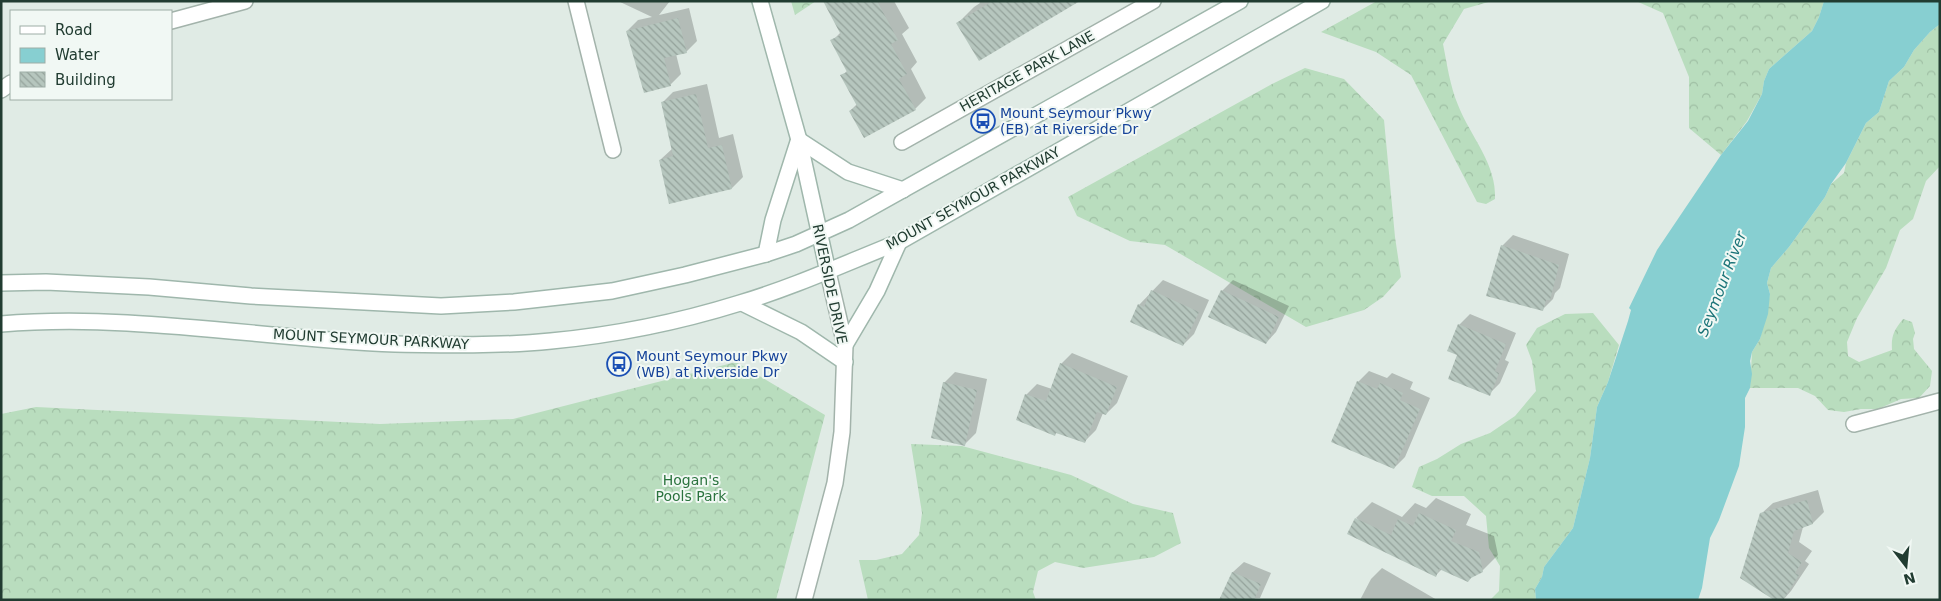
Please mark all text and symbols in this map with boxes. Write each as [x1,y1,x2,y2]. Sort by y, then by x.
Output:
legend [10,10,172,100]
text: Road [55,21,93,39]
street label: HERITAGE PARK LANE [957,27,1097,115]
text: Water [55,46,100,64]
text: Building [55,71,116,89]
place label: Mount Seymour Pkwy (EB) at Riverside Dr [1000,105,1152,137]
bus stop icon: Mount Seymour Pkwy (EB) at Riverside Dr [970,108,996,134]
street label: MOUNT SEYMOUR PARKWAY [883,143,1063,253]
street label: RIVERSIDE DRIVE [809,223,851,345]
water label: Seymour River [1694,228,1751,339]
street label: MOUNT SEYMOUR PARKWAY [273,326,470,352]
place label: Mount Seymour Pkwy (WB) at Riverside Dr [636,348,788,380]
bus stop icon: Mount Seymour Pkwy (WB) at Riverside Dr [606,351,632,377]
park label: Hogan's Pools Park [656,472,727,504]
north arrow [1881,541,1931,591]
text: N [1902,569,1917,588]

